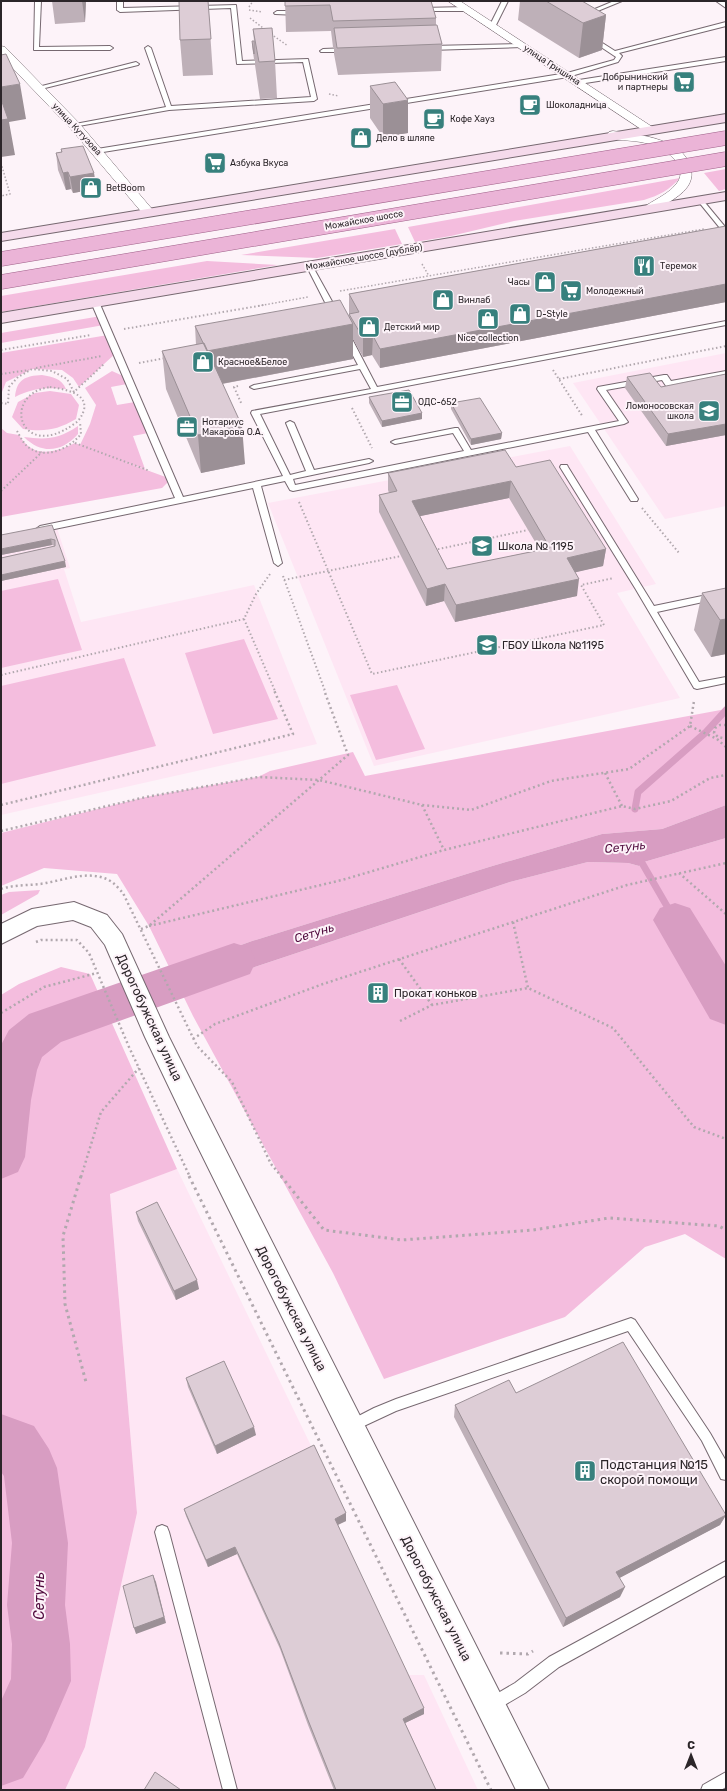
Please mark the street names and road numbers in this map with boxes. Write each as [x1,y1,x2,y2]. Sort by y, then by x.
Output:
street label: улица Гришина [522,43,582,87]
street label: улица Кутузова [50,101,104,157]
street label: Можайское шоссе [324,208,404,232]
street label: Можайское шоссе (дублёр) [305,242,423,272]
street label: Дорогобужская улица [113,951,186,1083]
street label: Дорогобужская улица [253,1243,330,1373]
street label: Дорогобужская улица [398,1533,475,1663]

